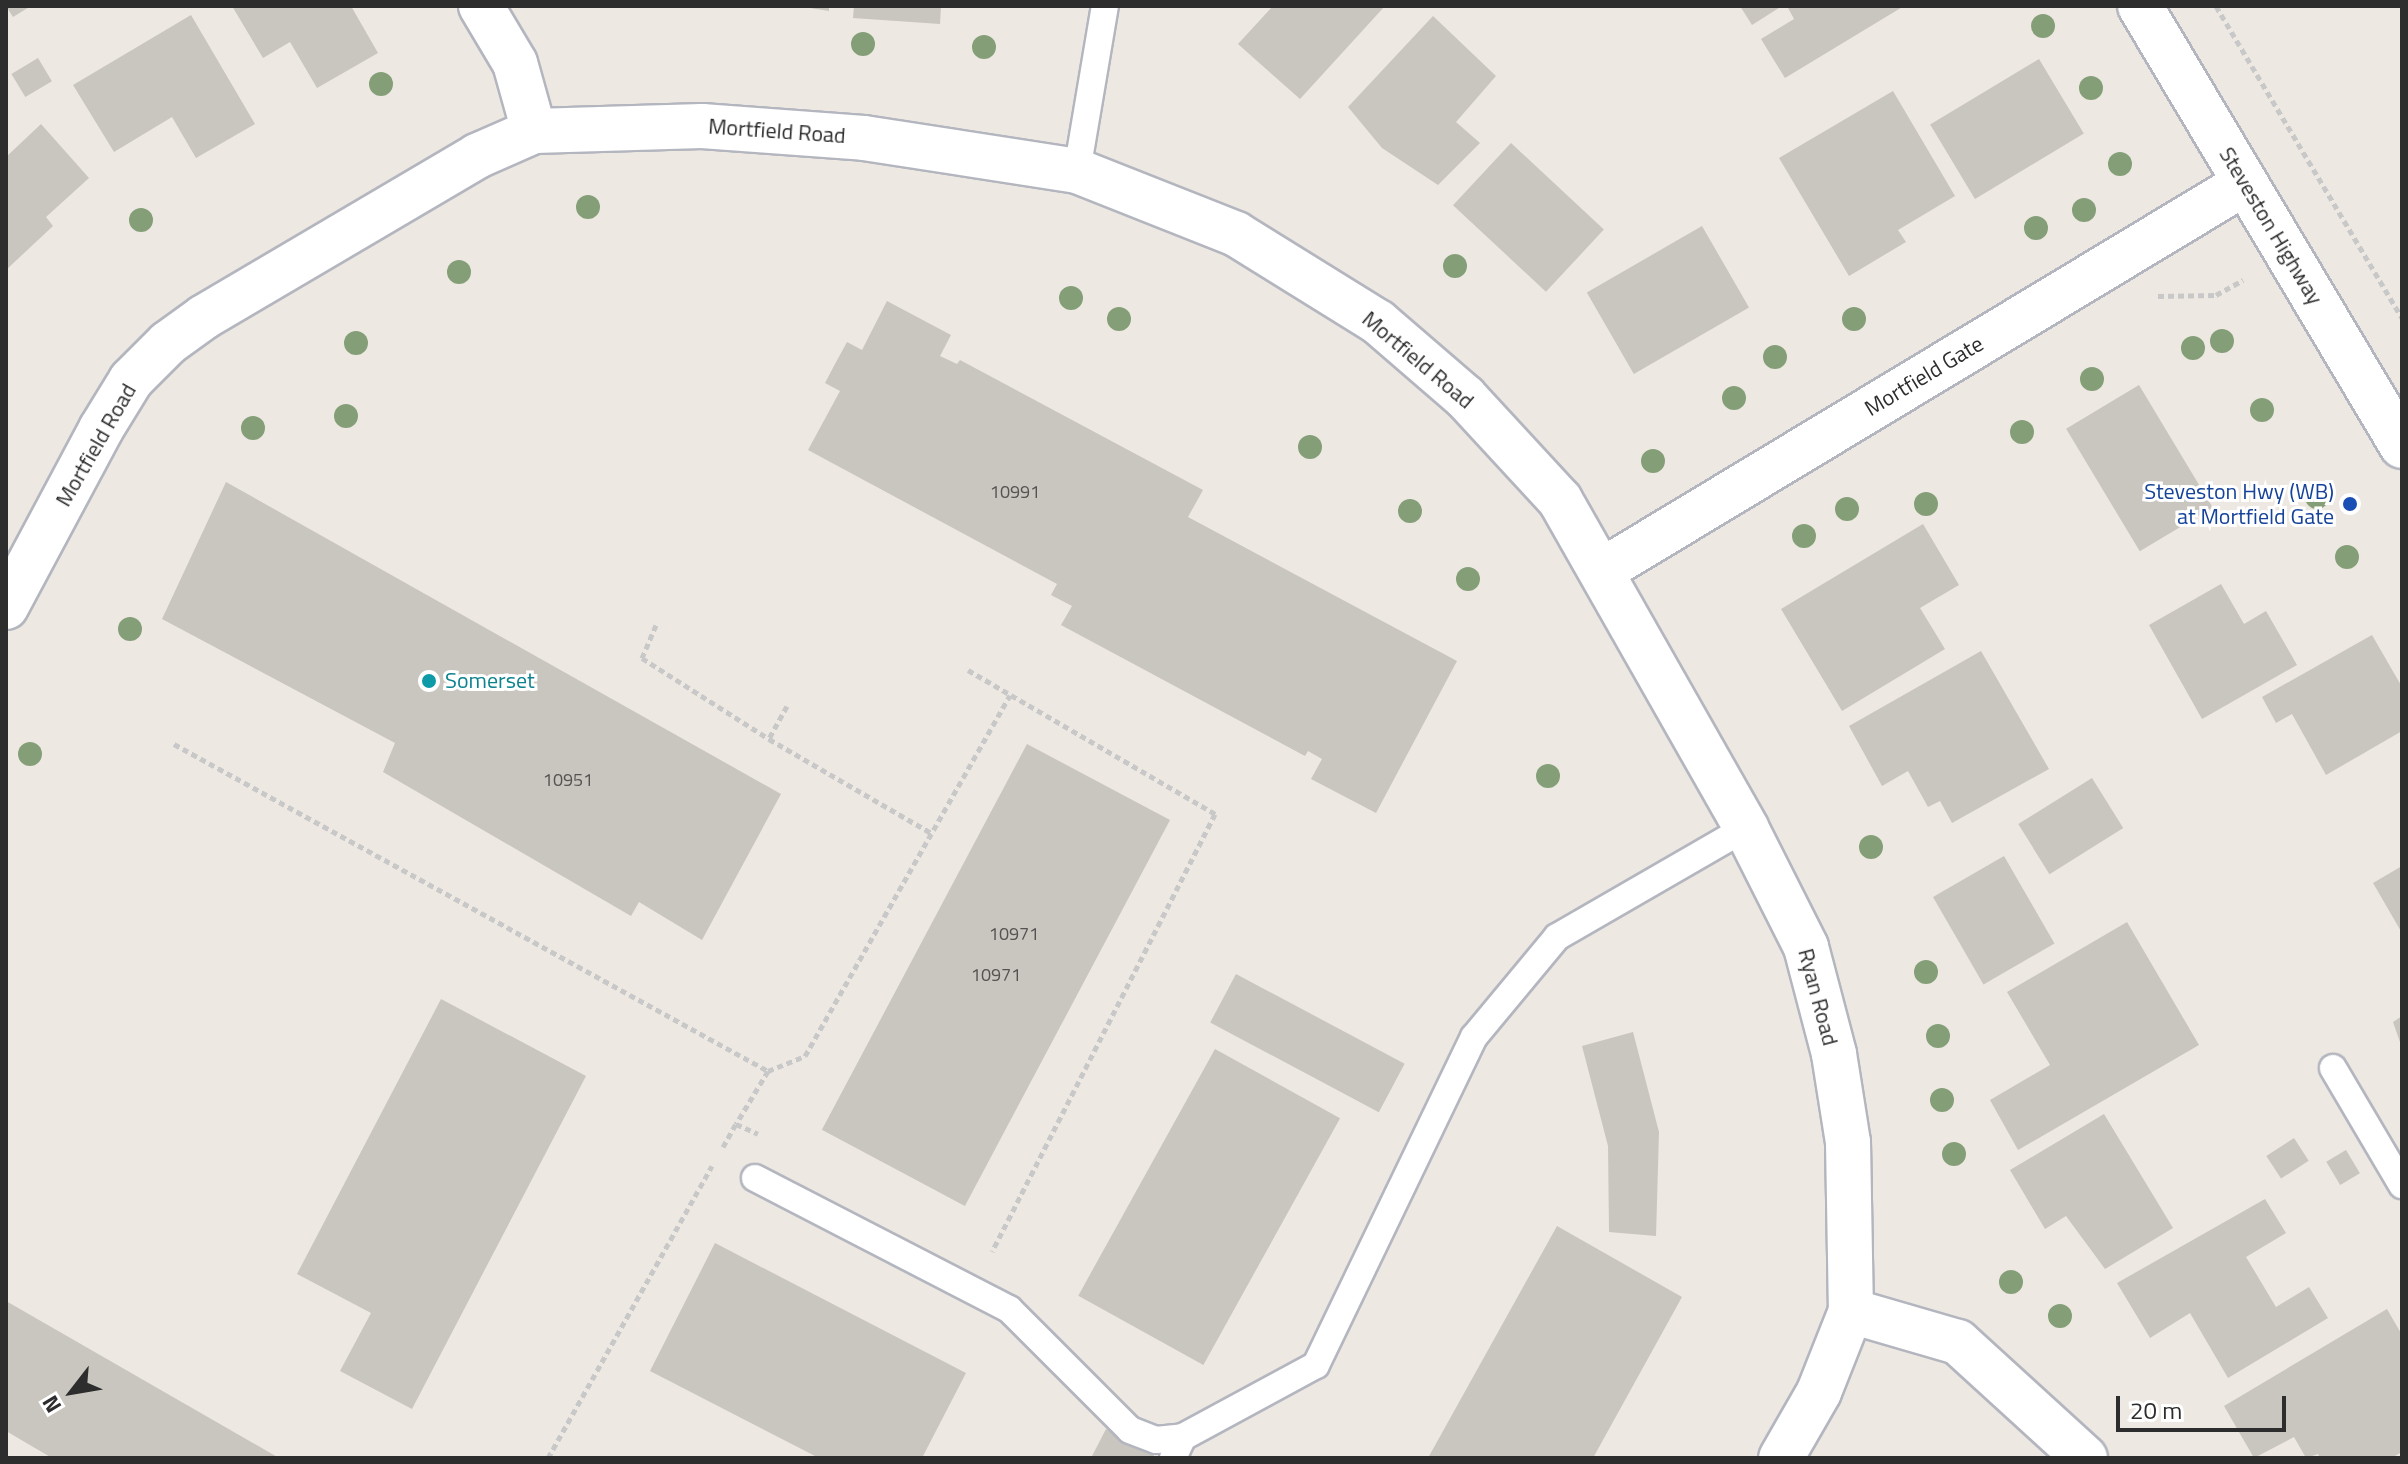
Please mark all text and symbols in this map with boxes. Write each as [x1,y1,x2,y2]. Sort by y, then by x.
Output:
street label: Mortfield Road [707,113,847,149]
street label: Steveston Highway [2214,142,2328,310]
street label: Mortfield Road [1357,306,1479,414]
street label: Mortfield Gate [1860,330,1988,422]
street label: Mortfield Road [50,379,142,511]
place label: Steveston Hwy (WB) at Mortfield Gate [2144,478,2334,530]
house number: 10991 [990,481,1040,503]
marker: Steveston Hwy (WB) at Mortfield Gate [2341,495,2359,513]
place label: Somerset [445,668,535,694]
marker: Somerset [420,672,438,690]
house number: 10951 [543,769,593,791]
house number: 10971 [989,923,1039,945]
street label: Ryan Road [1792,946,1844,1048]
house number: 10971 [971,964,1021,986]
north arrow [32,1352,112,1432]
scale bar [2120,1380,2290,1430]
text: N [33,1389,70,1420]
text: 20 m [2130,1392,2182,1428]

